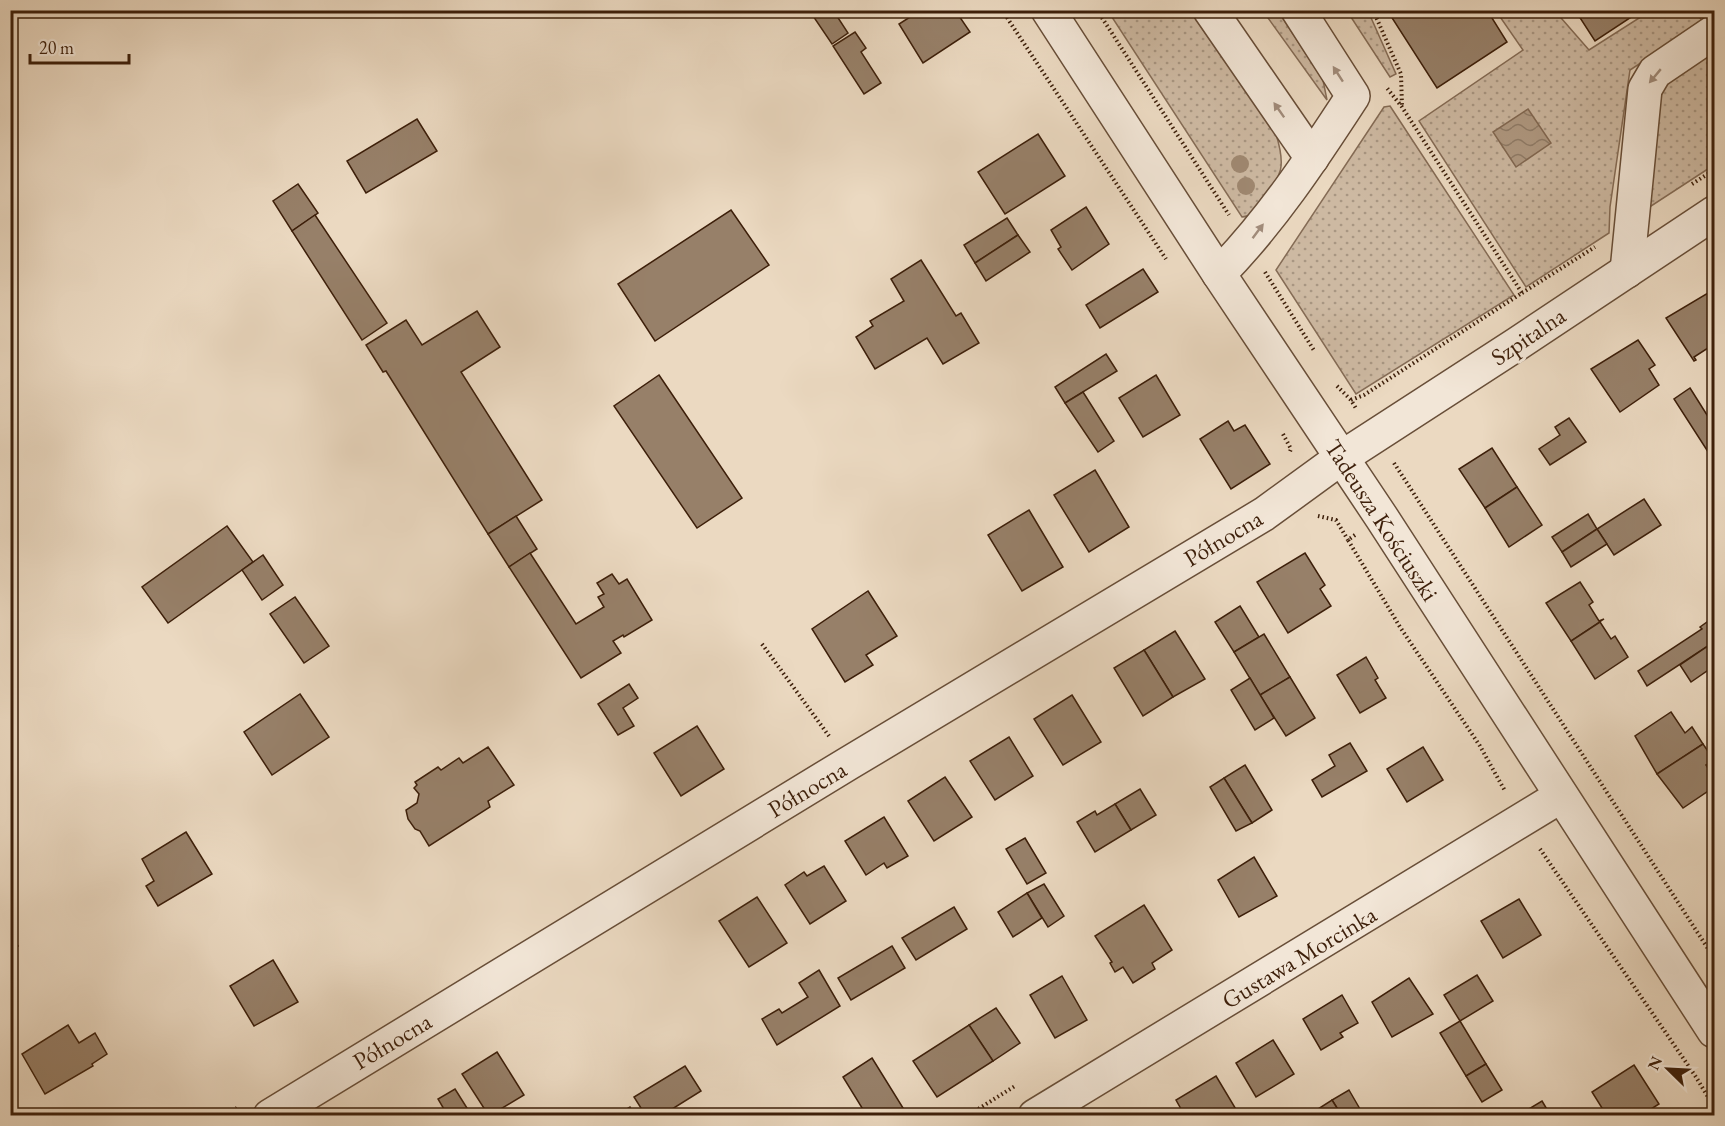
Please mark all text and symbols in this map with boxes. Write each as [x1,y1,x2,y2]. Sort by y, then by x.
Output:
scale bar [30,27,129,65]
text: 20 m [39,36,74,59]
one-way arrow [1333,66,1344,82]
one-way arrow [1648,68,1662,83]
one-way arrow [1273,103,1285,119]
one-way arrow [1251,223,1263,238]
street label: Szpitalna [1485,300,1572,372]
street label: Tadeusza Kościuszki [1318,433,1446,607]
street label: Północna [1178,502,1268,574]
street label: Północna [762,753,852,825]
street label: Gustawa Morcinka [1216,898,1382,1015]
street label: Północna [347,1005,437,1077]
north arrow [1638,1039,1698,1099]
text: N [1643,1053,1667,1073]

